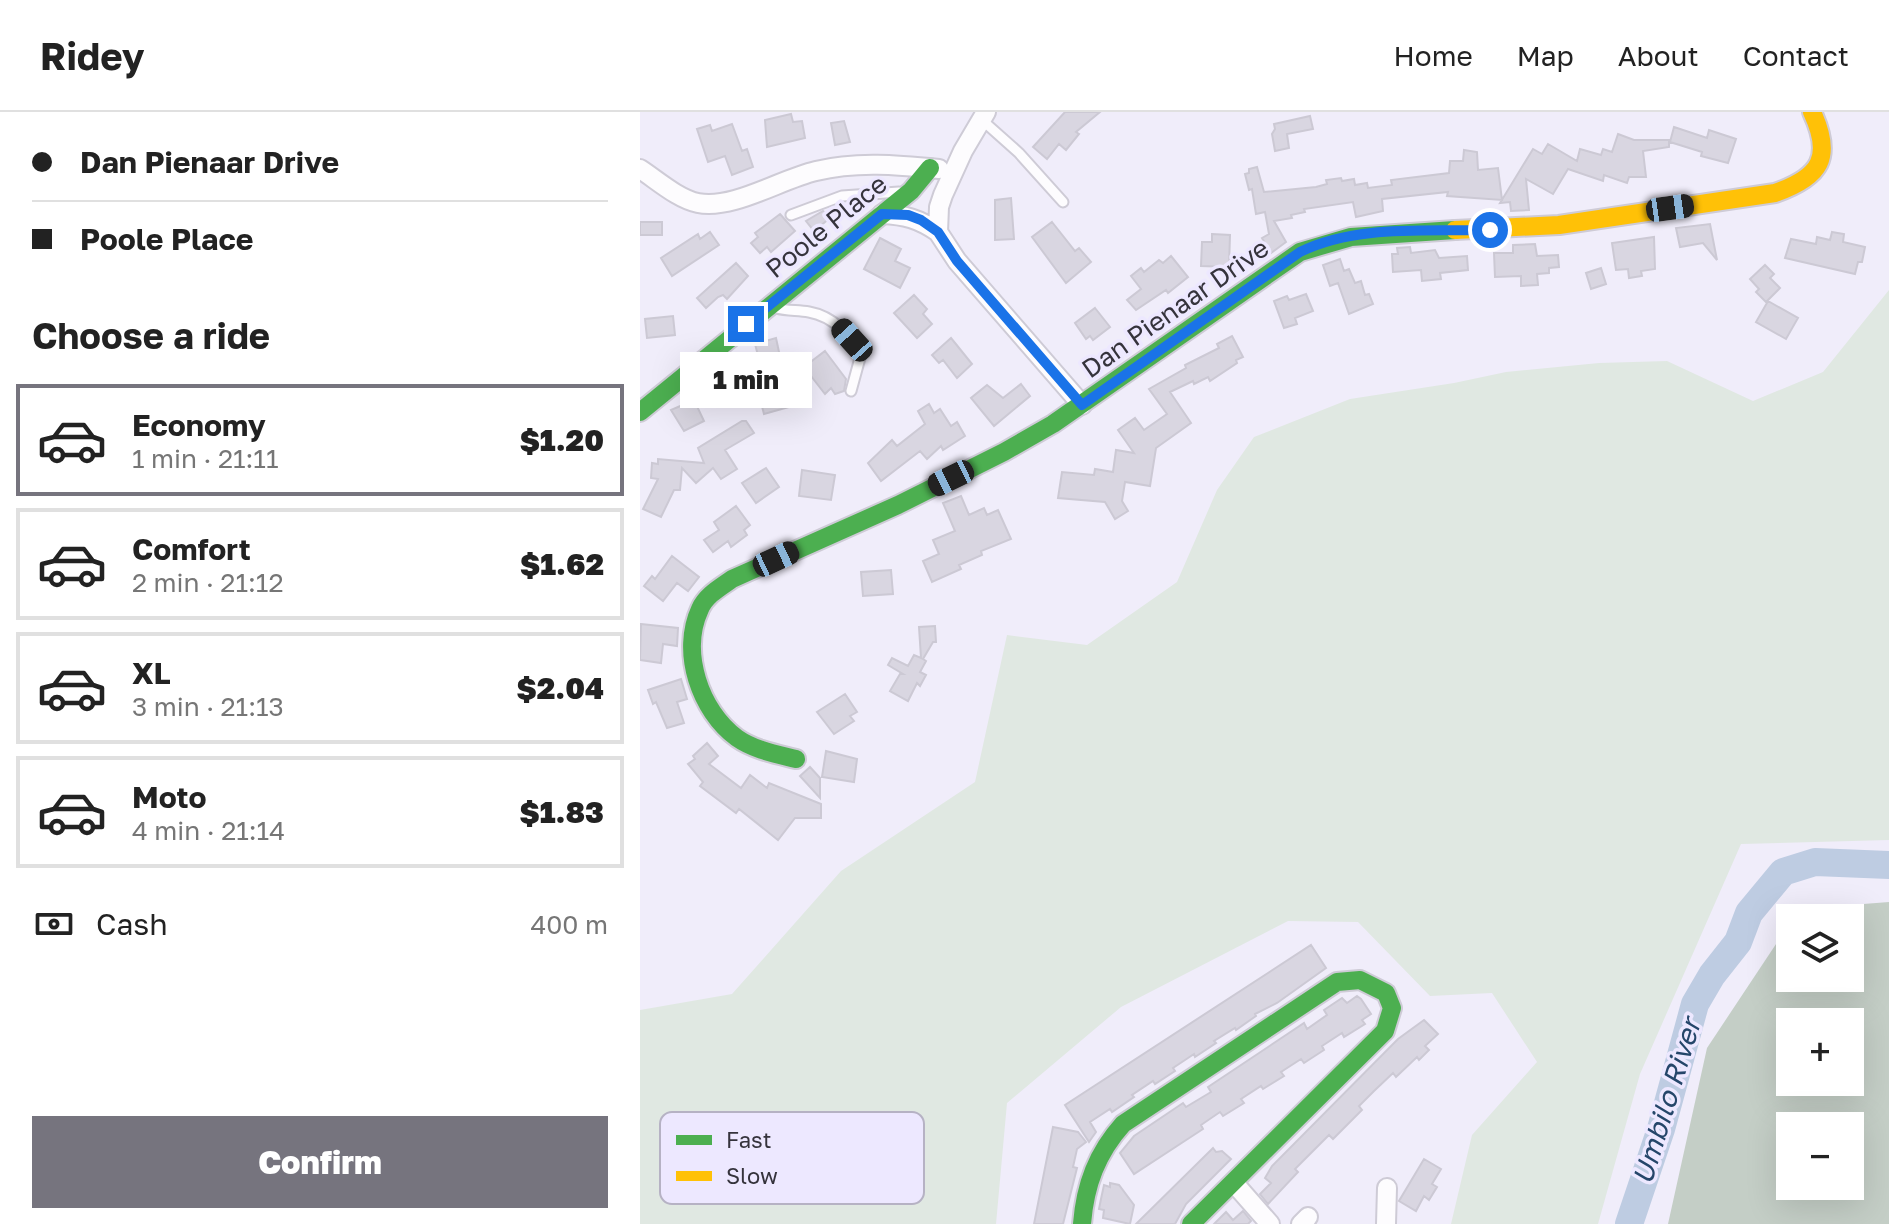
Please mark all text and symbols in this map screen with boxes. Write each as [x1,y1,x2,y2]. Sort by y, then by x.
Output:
text: Ridey [40,33,145,78]
text: Home [1394,39,1473,72]
text: Map [1517,39,1574,72]
text: About [1618,39,1699,72]
text: Contact [1743,39,1849,72]
text: Dan Pienaar Drive [80,144,339,180]
street label: Poole Place [759,168,893,284]
car [1645,193,1695,223]
route start [1472,212,1508,248]
text: Poole Place [80,221,253,257]
street label: Dan Pienaar Drive [1076,232,1274,384]
route end [728,306,764,342]
text: Choose a ride [32,314,270,357]
car [827,314,877,366]
callout: 1 min [680,352,812,408]
text: 1 min [713,364,779,395]
icon: car [36,404,108,476]
text: Economy [132,407,266,443]
text: $1.20 [520,422,604,458]
text: 1 min · 21:11 [132,443,279,474]
car [924,457,978,499]
icon: car [36,528,108,600]
text: Comfort [132,531,251,567]
car [749,538,803,580]
text: $1.62 [520,546,604,582]
text: 2 min · 21:12 [132,567,284,598]
icon: car [36,652,108,724]
text: XL [132,655,171,691]
text: $2.04 [517,670,604,706]
text: 3 min · 21:13 [132,691,284,722]
icon: car [36,776,108,848]
text: Moto [132,779,207,815]
text: $1.83 [520,794,604,830]
text: 4 min · 21:14 [132,815,285,846]
icon: cash [32,902,76,946]
map controls [1776,904,1864,1200]
button: layers [1776,904,1864,992]
text: Cash [96,906,168,942]
text: 400 m [530,909,608,940]
button: + [1776,1008,1864,1096]
water label: Umbilo River [1625,1010,1708,1188]
legend [660,1112,924,1204]
button: − [1776,1112,1864,1200]
button: Confirm [32,1116,608,1208]
text: Fast [726,1126,772,1153]
text: Slow [726,1162,778,1189]

